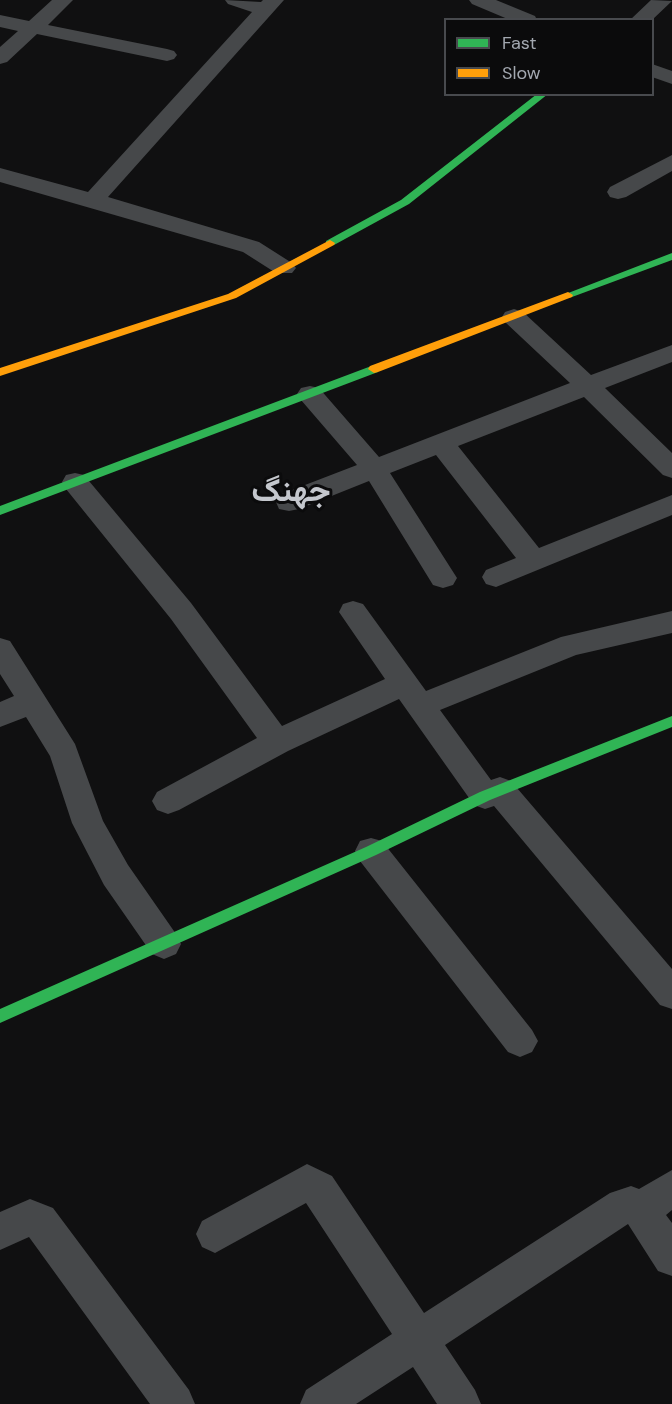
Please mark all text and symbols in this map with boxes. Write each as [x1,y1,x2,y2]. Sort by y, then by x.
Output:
legend [444,18,654,96]
text: Fast [502,31,537,55]
text: Slow [502,61,541,85]
district label: جھنگ [252,474,330,512]

